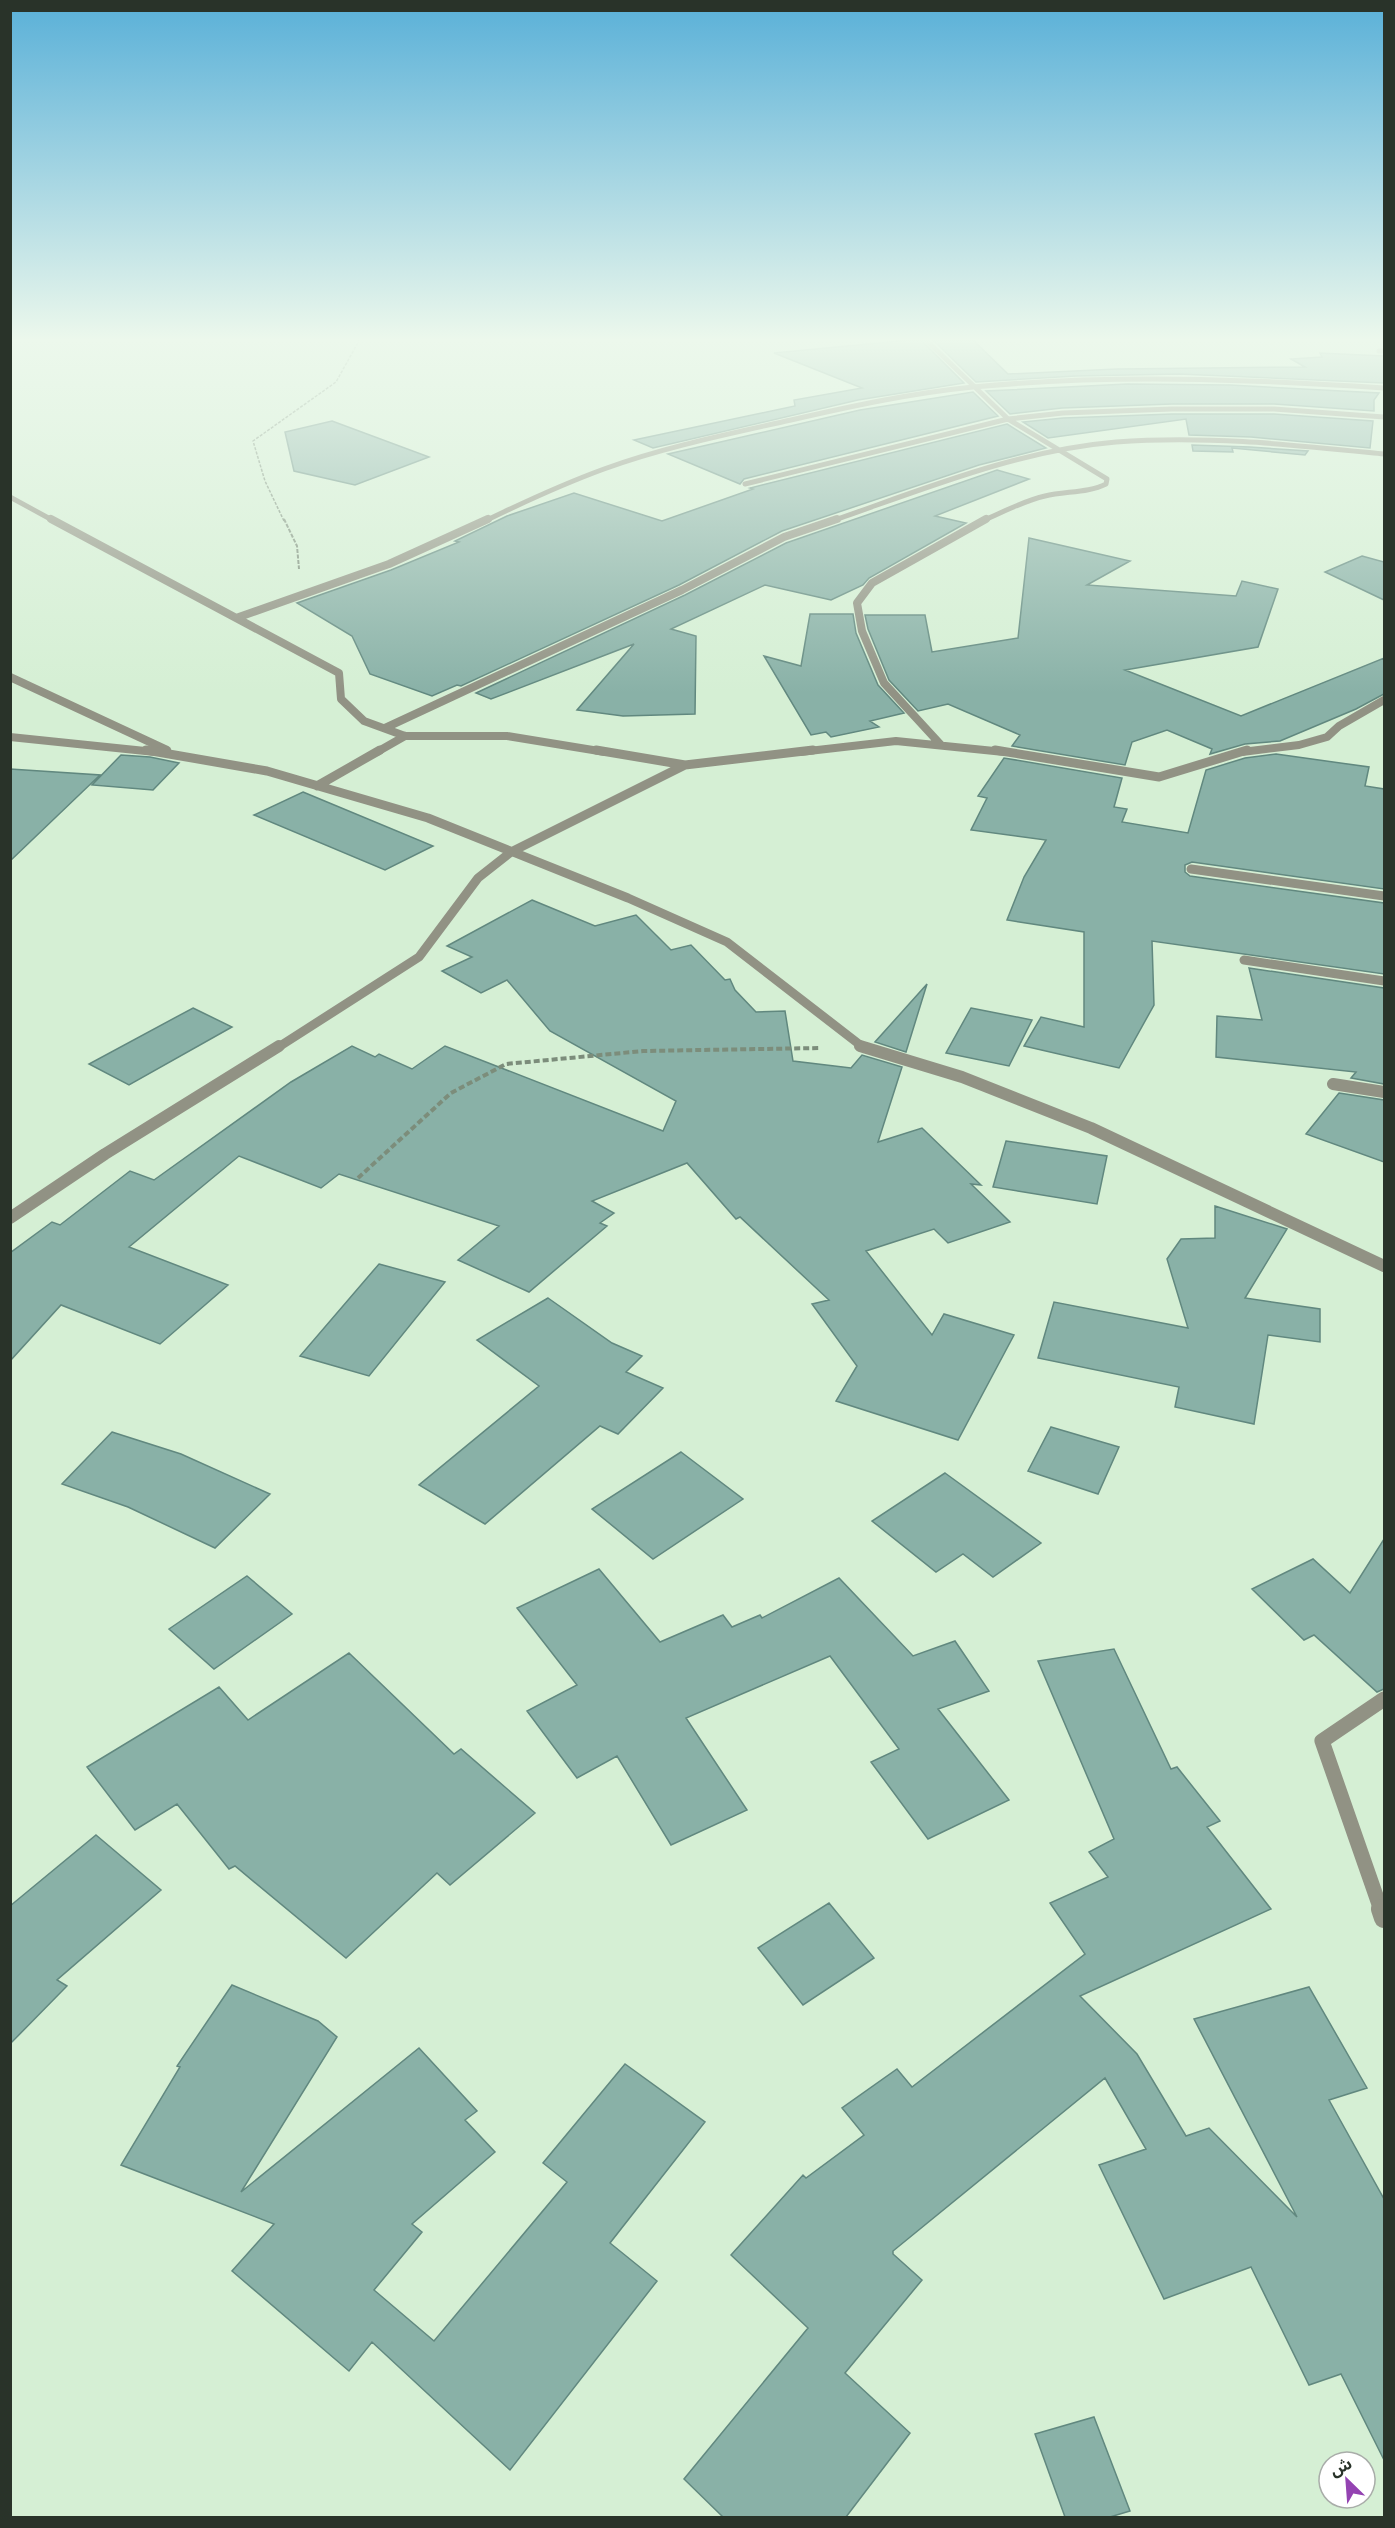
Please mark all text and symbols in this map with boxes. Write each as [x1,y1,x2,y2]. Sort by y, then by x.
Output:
north arrow [1317,2450,1377,2510]
text: ش [1327,2453,1355,2480]

